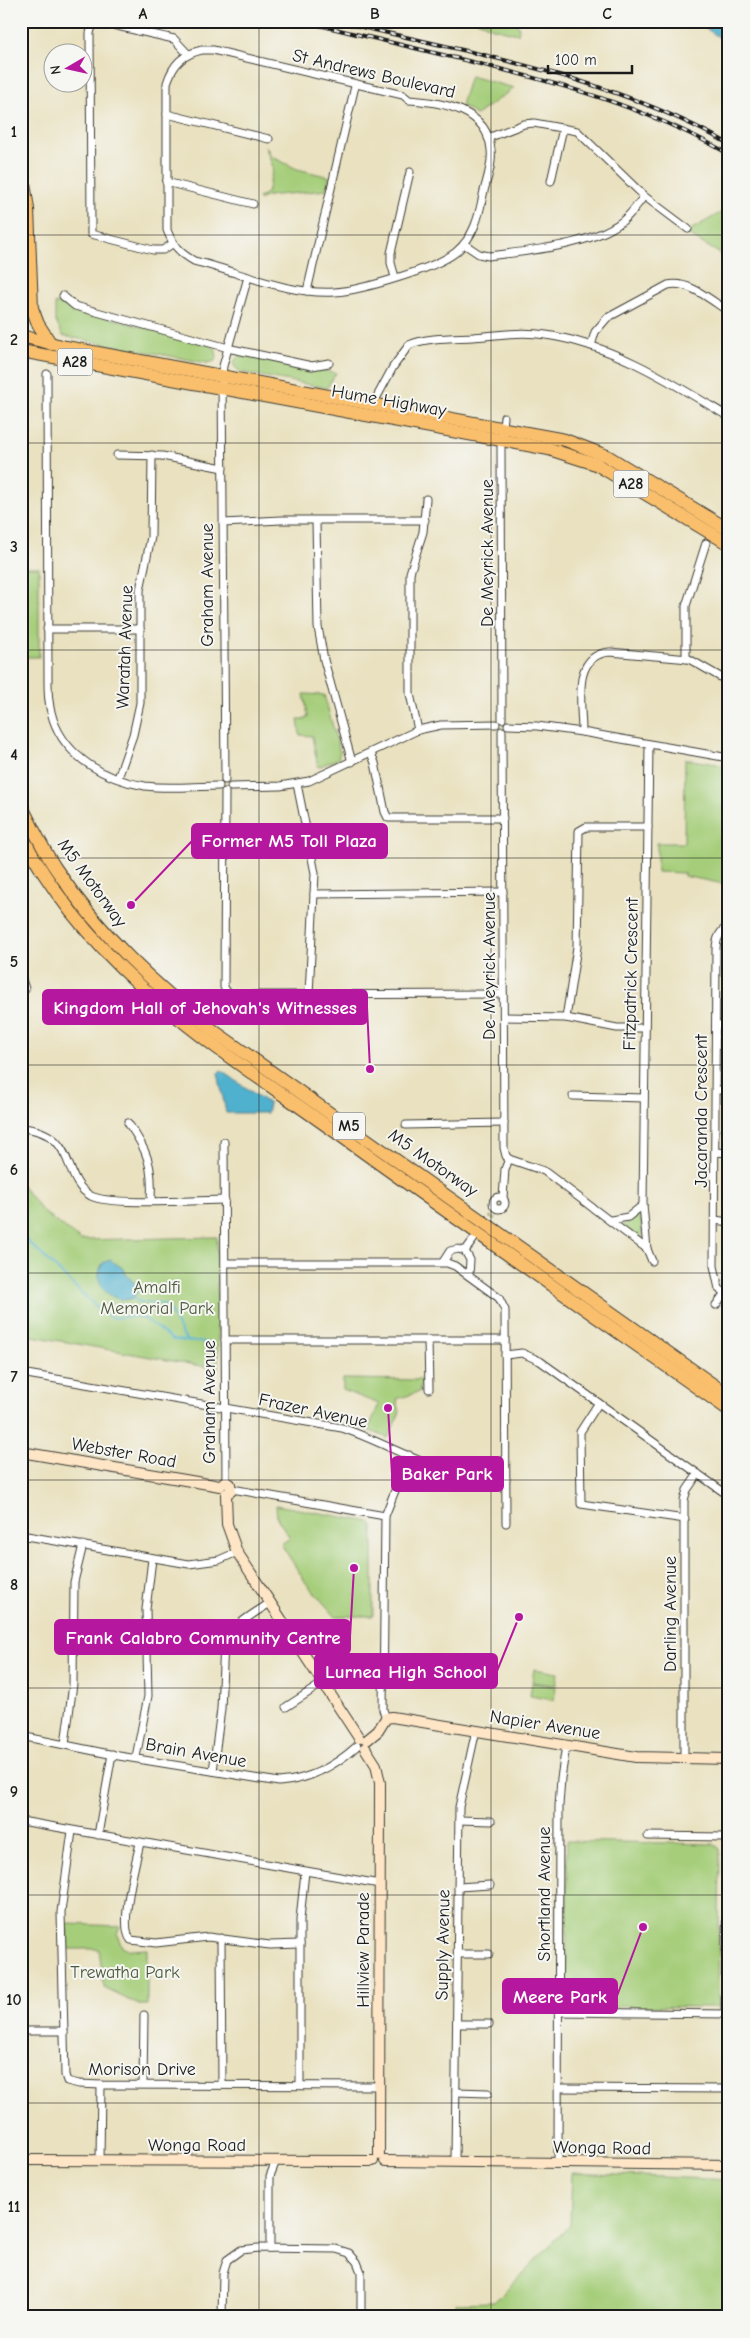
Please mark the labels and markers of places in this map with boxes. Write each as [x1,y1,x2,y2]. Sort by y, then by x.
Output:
callout: Former M5 Toll Plaza [192,824,387,858]
callout: Kingdom Hall of Jehovah's Witnesses [43,990,367,1024]
callout: Baker Park [392,1457,503,1491]
callout: Frank Calabro Community Centre [55,1620,350,1654]
callout: Lurnea High School [315,1654,497,1688]
callout: Meere Park [503,1979,617,2013]

